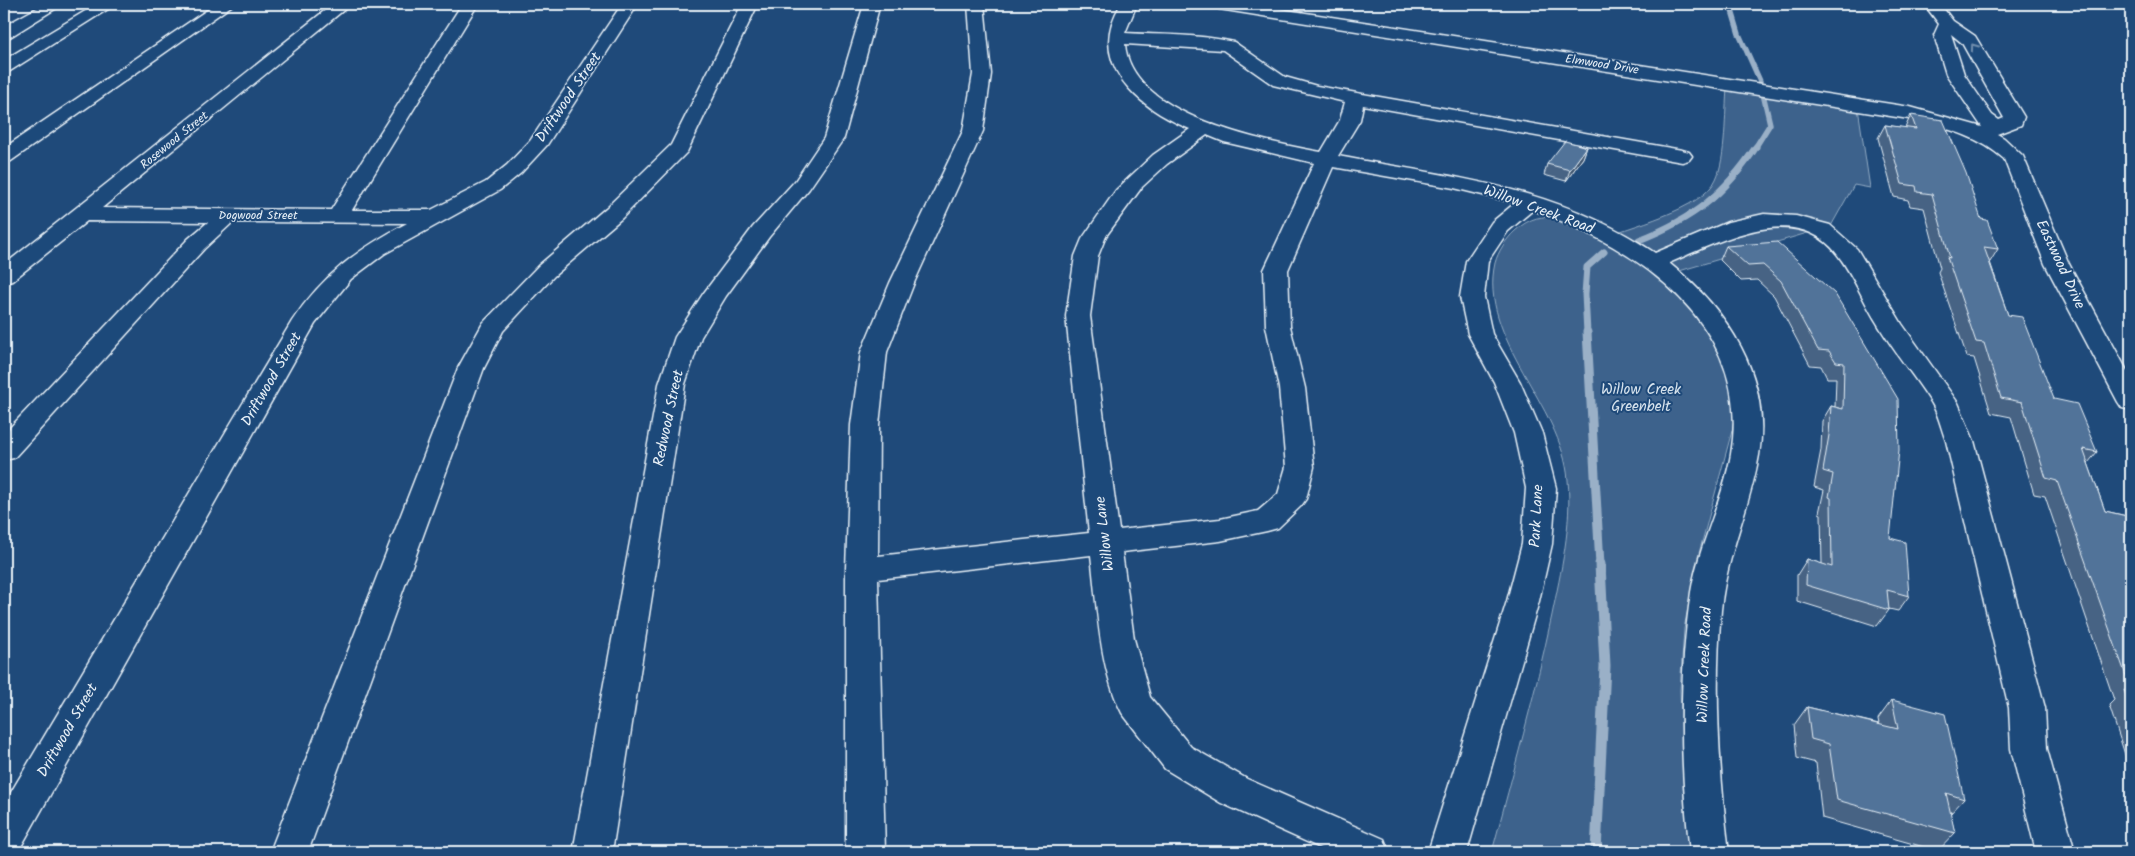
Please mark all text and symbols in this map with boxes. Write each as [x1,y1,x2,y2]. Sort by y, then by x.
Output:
one-way arrow [1971,43,1980,53]
street label: Driftwood Street [530,47,608,148]
street label: Elmwood Drive [1564,49,1641,80]
street label: Rosewood Street [136,107,213,174]
street label: Willow Creek Road [1480,179,1598,241]
street label: Dogwood Street [218,206,298,225]
street label: Eastwood Drive [2029,216,2091,313]
street label: Driftwood Street [235,328,309,431]
street label: Redwood Street [647,367,691,469]
park label: Willow Creek Greenbelt [1601,378,1682,419]
street label: Park Lane [1523,484,1551,548]
street label: Willow Lane [1088,495,1122,573]
street label: Willow Creek Road [1691,606,1719,723]
street label: Driftwood Street [31,679,105,782]

